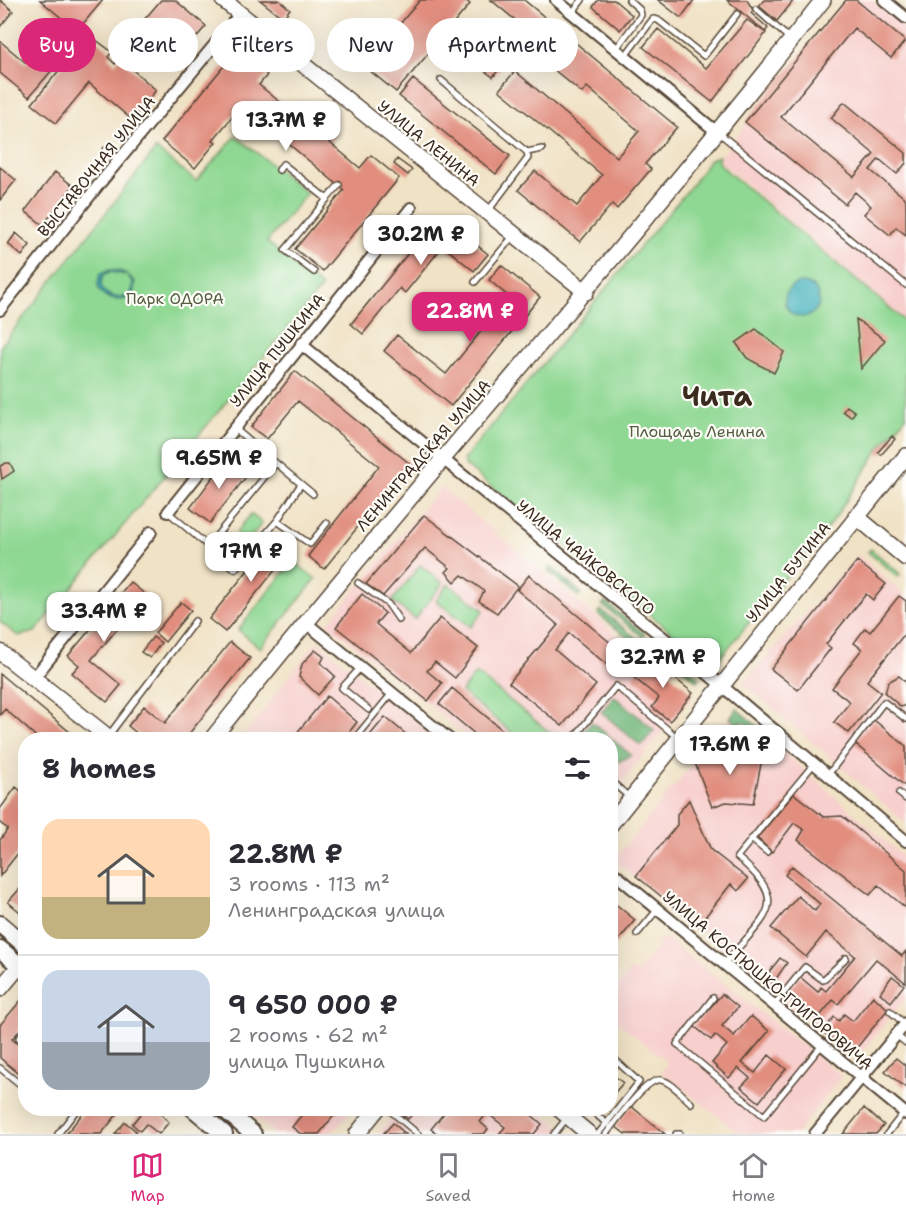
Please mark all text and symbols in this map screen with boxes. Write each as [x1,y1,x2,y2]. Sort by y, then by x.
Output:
chip: Buy [18,18,96,72]
chip: Rent [108,18,198,72]
chip: Filters [210,18,315,72]
chip: New [327,18,414,72]
chip: Apartment [426,18,578,72]
street label: ВЫСТАВОЧНАЯ УЛИЦА [33,91,160,241]
street label: УЛИЦА ЛЕНИНА [373,96,484,191]
pin: 13.7M ₽ [231,101,341,152]
text: 13.7M ₽ [246,107,327,133]
pin: 30.2M ₽ [366,215,476,266]
text: 30.2M ₽ [377,221,465,247]
park label: Парк ОДОРА [126,288,224,309]
street label: УЛИЦА ПУШКИНА [225,289,330,411]
pin: 22.8M ₽ [415,292,525,343]
text: 22.8M ₽ [426,298,514,324]
street label: ЛЕНИНГРАДСКАЯ УЛИЦА [352,375,495,536]
district label: Чита [682,377,752,415]
park label: Площадь Ленина [629,421,765,442]
pin: 9.65M ₽ [164,439,274,490]
text: 9.65M ₽ [176,445,262,471]
street label: УЛИЦА ЧАЙКОВСКОГО [512,495,659,620]
street label: УЛИЦА БУТИНА [741,518,835,627]
pin: 17M ₽ [209,532,293,583]
text: 17M ₽ [219,538,283,564]
pin: 33.4M ₽ [49,592,159,643]
text: 33.4M ₽ [61,598,147,624]
pin: 32.7M ₽ [608,638,718,689]
text: 32.7M ₽ [620,644,706,670]
pin: 17.6M ₽ [675,725,785,776]
text: 17.6M ₽ [689,731,771,757]
text: 8 homes [42,751,156,786]
icon: filters [561,752,594,785]
text: 22.8M ₽ [228,836,343,871]
icon: home [90,843,162,915]
text: 3 rooms · 113 m² [228,871,390,897]
street label: УЛИЦА КОСТЮШКО-ГРИГОРОВИЧА [658,886,877,1075]
text: Ленинградская улица [228,897,445,923]
text: 9 650 000 ₽ [228,987,398,1022]
icon: home [90,994,162,1066]
text: 2 rooms · 62 m² [228,1022,388,1048]
text: улица Пушкина [228,1048,385,1074]
tab: Map [130,1149,165,1206]
tab: Saved [425,1149,471,1206]
tab: Home [732,1149,776,1206]

